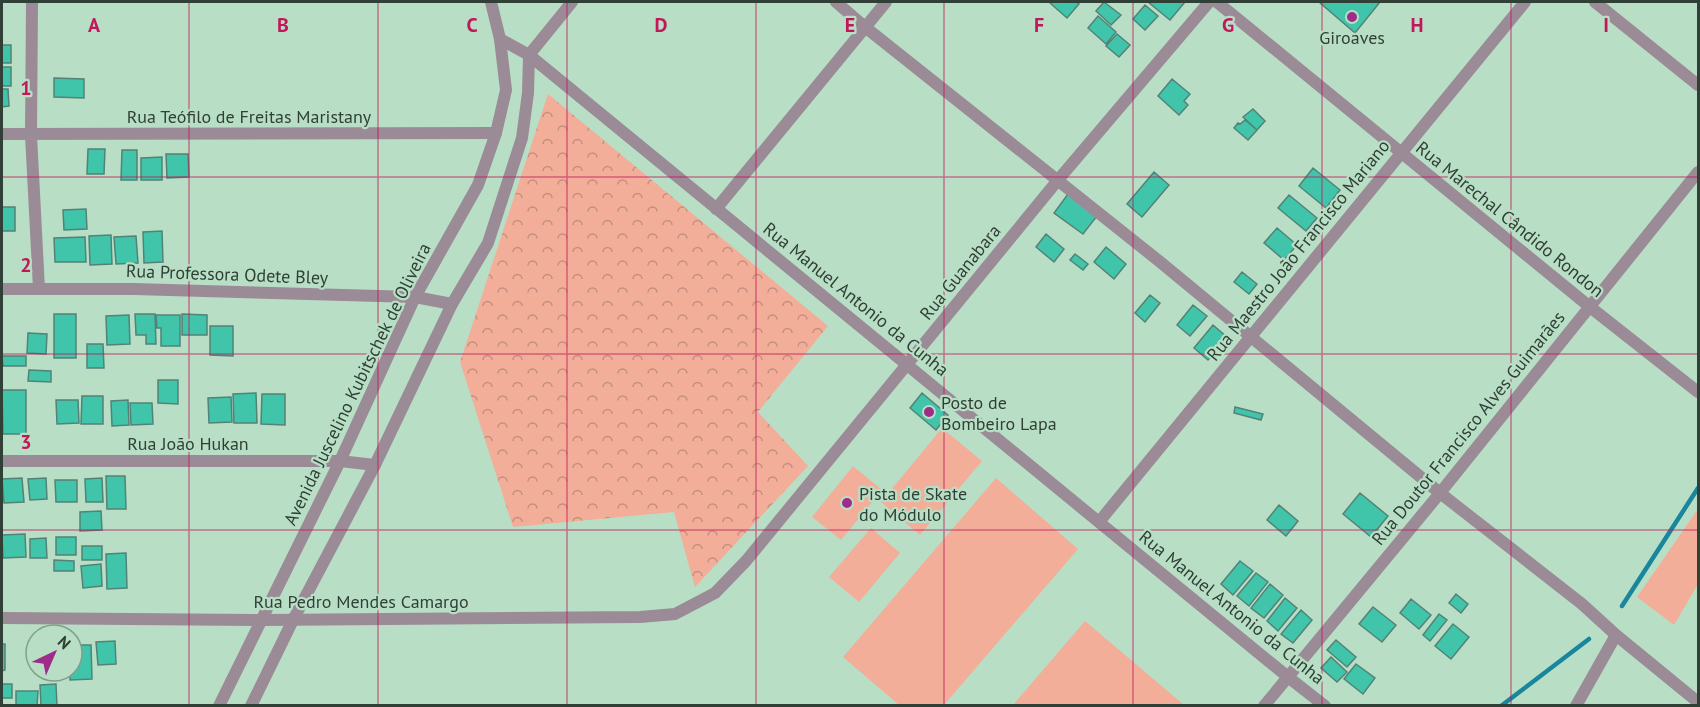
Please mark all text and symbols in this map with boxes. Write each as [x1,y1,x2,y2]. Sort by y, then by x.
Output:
marker: Giroaves [1345,10,1359,24]
text: A [88,12,101,38]
text: B [277,12,289,38]
text: C [466,12,478,38]
text: D [655,12,668,38]
text: E [845,12,855,38]
text: F [1034,12,1044,38]
text: G [1222,12,1234,38]
text: H [1410,12,1424,38]
text: I [1603,12,1609,38]
place label: Giroaves [1319,26,1385,49]
text: 1 [20,75,32,101]
street label: Rua Teófilo de Freitas Maristany [127,105,372,128]
street label: Rua Maestro João Francisco Mariano [1202,135,1394,365]
street label: Rua Marechal Cândido Rondon [1411,136,1609,302]
street label: Rua Manuel Antonio da Cunha [759,217,953,381]
street label: Rua Guanabara [915,220,1005,324]
street label: Avenida Juscelino Kubitschek de Oliveira [278,239,436,529]
text: 2 [20,252,32,278]
street label: Rua Professora Odete Bley [126,259,329,289]
street label: Rua Doutor Francisco Alves Guimarães [1366,306,1570,550]
place label: Posto de Bombeiro Lapa [941,391,1057,435]
marker: Posto de Bombeiro Lapa [922,405,936,419]
text: 3 [20,429,32,455]
street label: Rua João Hukan [127,432,249,455]
place label: Pista de Skate do Módulo [859,482,967,526]
marker: Pista de Skate do Módulo [840,496,854,510]
street label: Rua Manuel Antonio da Cunha [1135,525,1329,689]
street label: Rua Pedro Mendes Camargo [253,590,469,613]
north arrow [24,623,84,683]
text: N [54,631,75,653]

